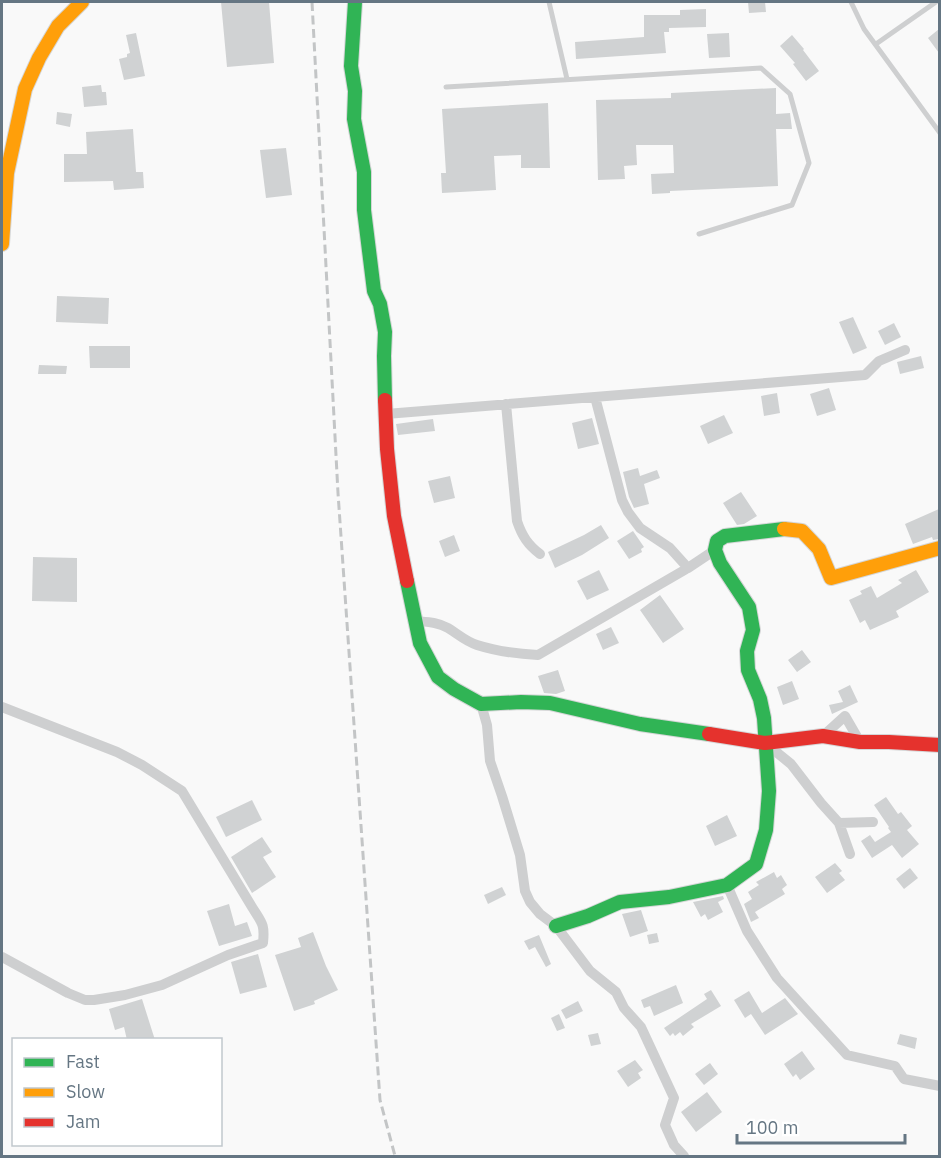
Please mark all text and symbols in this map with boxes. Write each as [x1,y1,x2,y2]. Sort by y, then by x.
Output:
legend [12,1038,222,1146]
text: Fast [66,1050,100,1073]
text: Slow [66,1080,105,1103]
scale bar [737,1107,905,1145]
text: Jam [66,1110,101,1133]
text: 100 m [746,1116,798,1139]

